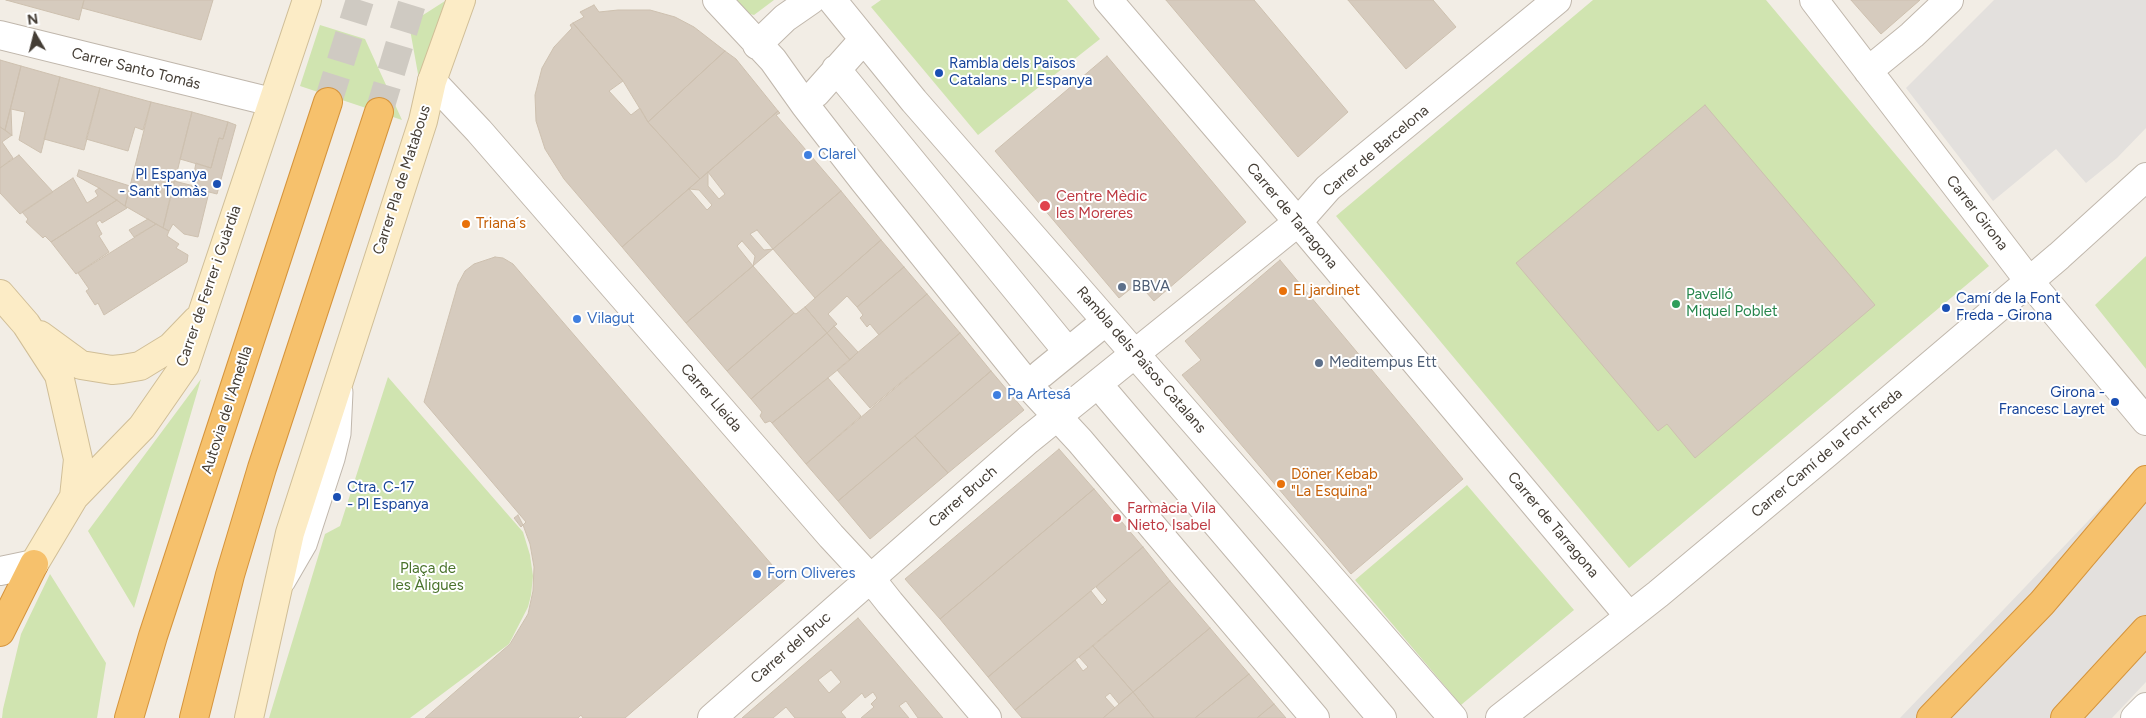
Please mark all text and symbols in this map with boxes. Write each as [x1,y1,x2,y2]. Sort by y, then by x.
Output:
north arrow [10,10,60,60]
text: N [26,10,39,29]
street label: Carrer Santo Tomás [70,44,202,94]
place label: Rambla dels Països Catalans - Pl Espanya [949,55,1092,90]
marker: Rambla dels Països Catalans - Pl Espanya [933,67,945,79]
street label: Carrer de Barcelona [1319,102,1433,200]
street label: Carrer Pla de Matabous [369,103,435,257]
place label: Clarel [818,146,856,164]
marker: Clarel [802,149,814,161]
street label: Carrer de Tarragona [1242,159,1342,273]
place label: Pl Espanya - Sant Tomàs [119,166,207,201]
street label: Carrer Girona [1942,172,2012,254]
marker: Pl Espanya - Sant Tomàs [211,178,223,190]
place label: Centre Mèdic les Moreres [1056,188,1147,223]
marker: Centre Mèdic les Moreres [1038,199,1052,213]
street label: Carrer de Ferrer i Guàrdia [173,203,245,369]
place label: Triana´s [476,215,526,233]
marker: Triana´s [460,218,472,230]
place label: BBVA [1132,278,1170,296]
marker: BBVA [1116,281,1128,293]
place label: El jardinet [1293,282,1360,300]
street label: Rambla dels Països Catalans [1072,283,1210,437]
marker: El jardinet [1277,285,1289,297]
place label: Pavelló Miquel Poblet [1686,286,1778,321]
place label: Camí de la Font Freda - Girona [1956,290,2061,325]
marker: Pavelló Miquel Poblet [1670,298,1682,310]
marker: Camí de la Font Freda - Girona [1940,302,1952,314]
place label: Vilagut [587,310,635,328]
marker: Vilagut [571,313,583,325]
street label: Autovia de l'Ametlla [198,344,256,476]
place label: Meditempus Ett [1329,354,1437,372]
marker: Meditempus Ett [1313,357,1325,369]
street label: Carrer Lleida [676,360,746,436]
place label: Girona - Francesc Layret [1999,384,2105,419]
street label: Carrer Camí de la Font Freda [1748,385,1906,521]
place label: Pa Artesá [1007,386,1071,404]
marker: Pa Artesá [991,389,1003,401]
marker: Girona - Francesc Layret [2109,396,2121,408]
street label: Carrer Bruch [925,462,1001,532]
place label: Döner Kebab "La Esquina" [1291,466,1378,501]
street label: Carrer de Tarragona [1503,468,1603,582]
marker: Döner Kebab "La Esquina" [1275,478,1287,490]
place label: Ctra. C-17 - Pl Espanya [347,479,429,514]
marker: Ctra. C-17 - Pl Espanya [331,491,343,503]
place label: Farmàcia Vila Nieto, Isabel [1127,500,1216,535]
marker: Farmàcia Vila Nieto, Isabel [1111,512,1123,524]
park label: Plaça de les Àligues [392,560,464,595]
place label: Forn Oliveres [767,565,855,583]
marker: Forn Oliveres [751,568,763,580]
street label: Carrer del Bruc [747,608,835,688]

